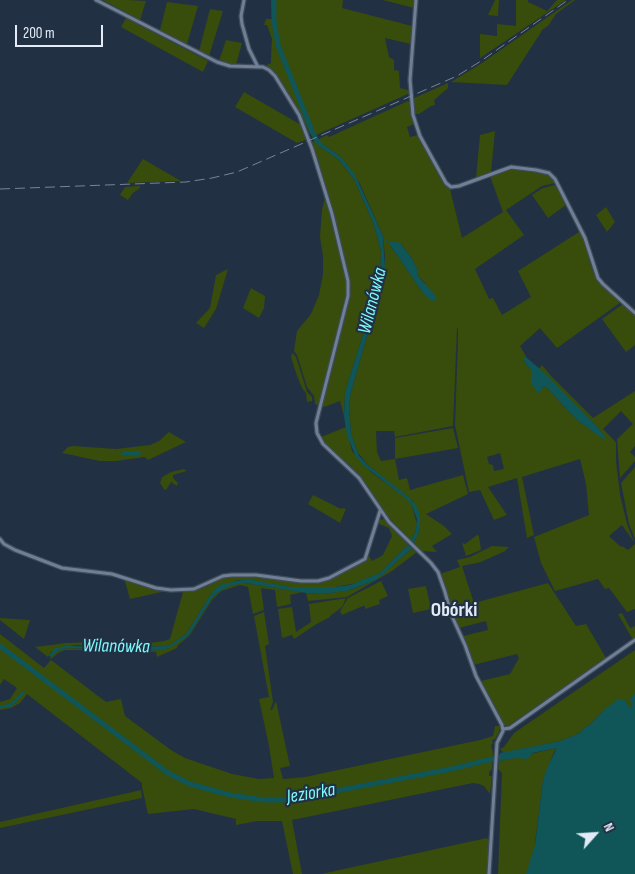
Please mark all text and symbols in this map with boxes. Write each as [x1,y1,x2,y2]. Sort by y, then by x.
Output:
scale bar [18,15,105,47]
text: 200 m [23,24,55,43]
water label: Wilanówka [354,266,392,336]
district label: Obórki [431,599,477,623]
water label: Wilanówka [82,635,150,659]
water label: Jeziorka [285,779,337,809]
north arrow [570,809,620,859]
text: N [600,820,618,834]

